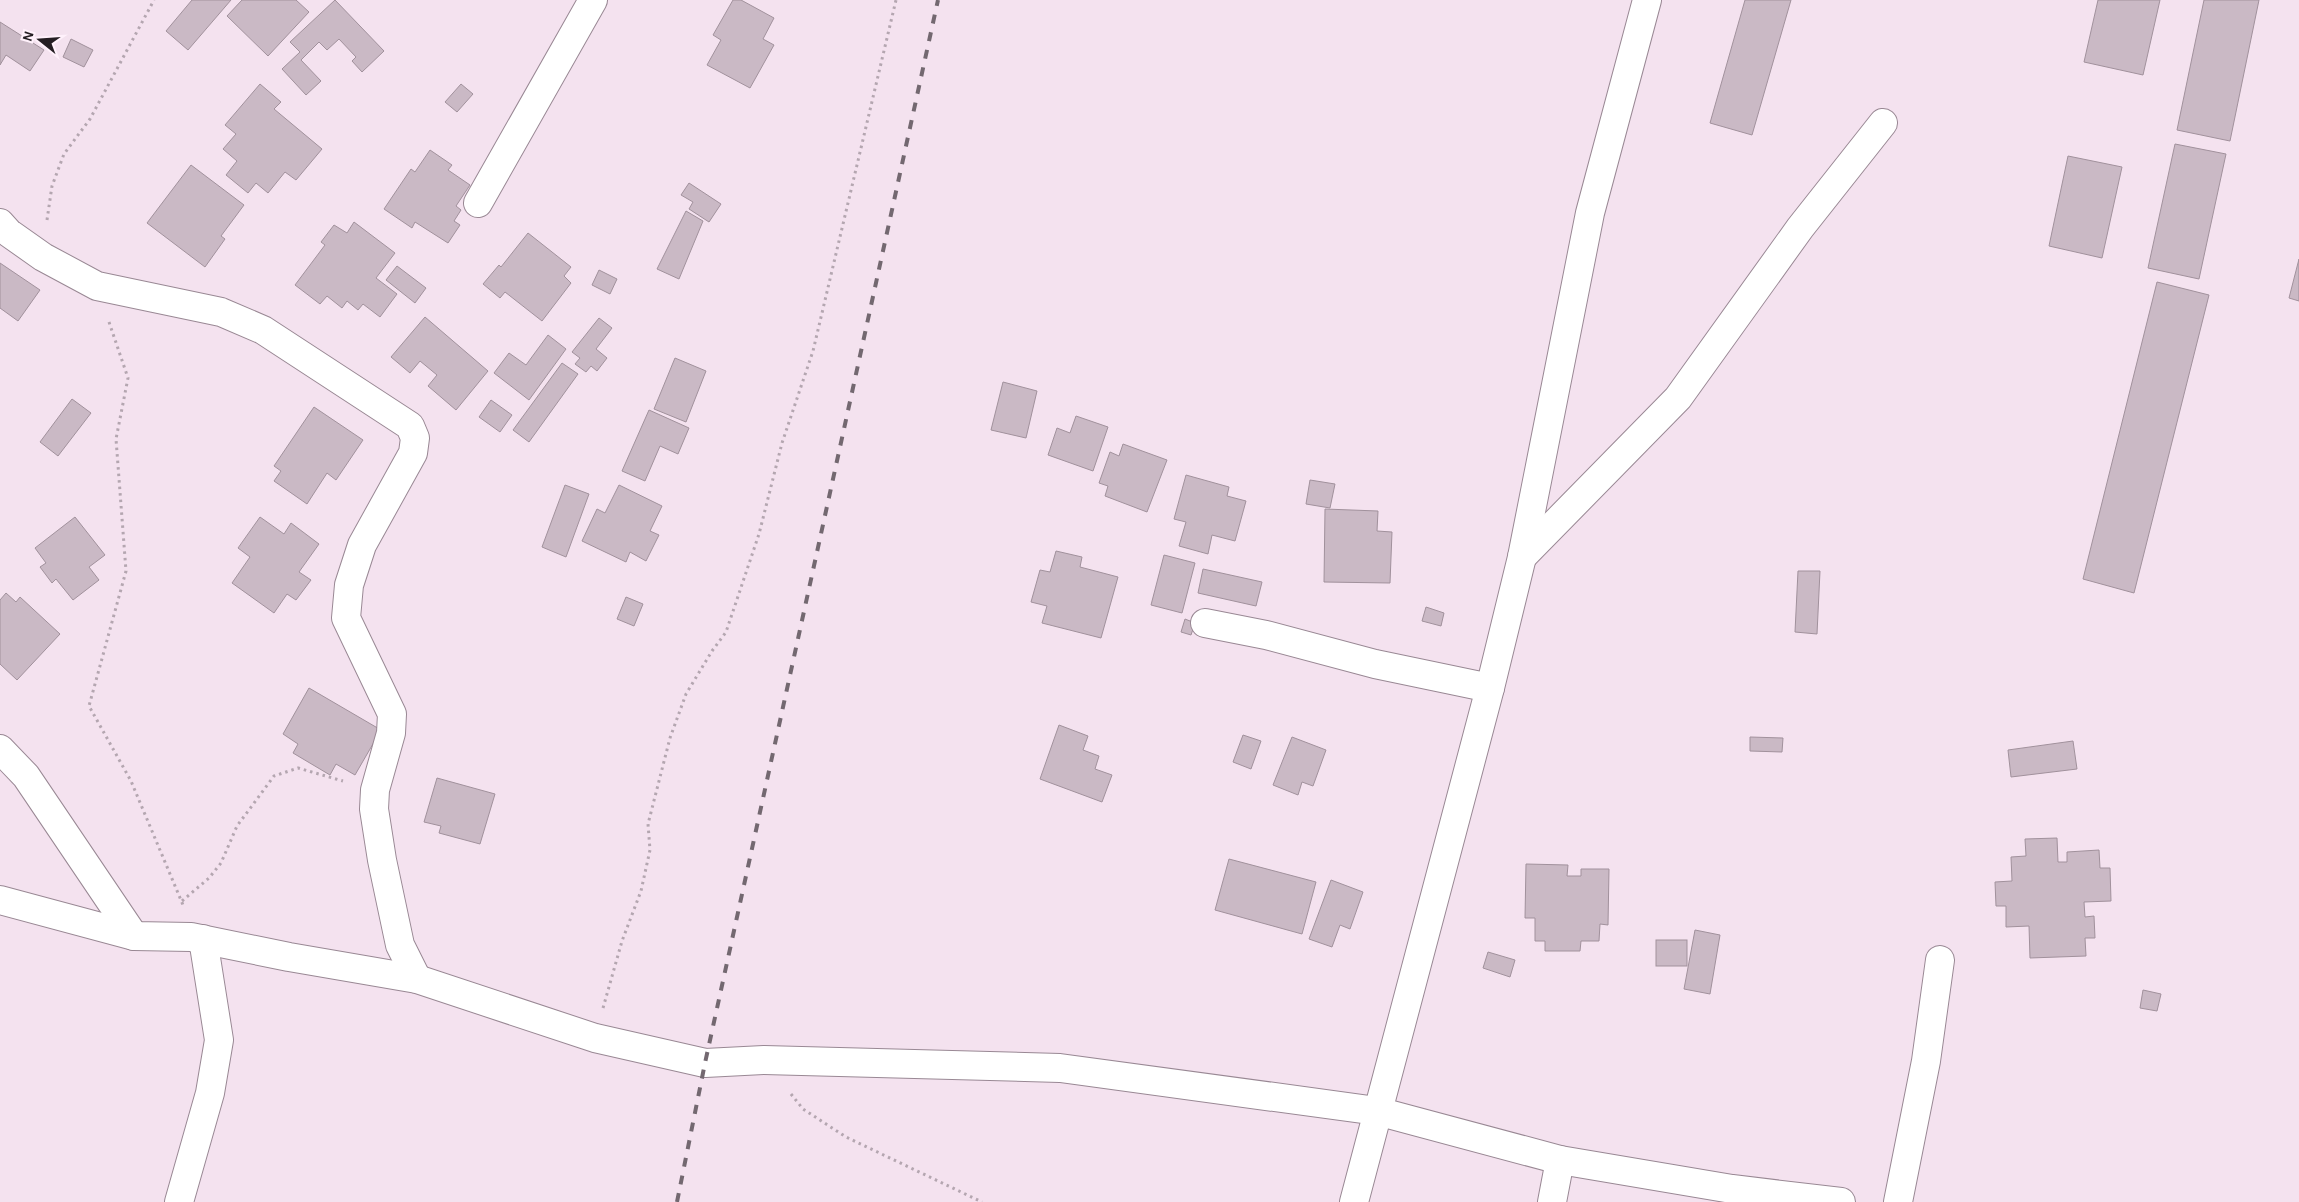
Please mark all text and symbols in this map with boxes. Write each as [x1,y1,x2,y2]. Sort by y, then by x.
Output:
north arrow [15,15,65,65]
text: N [20,30,37,43]

